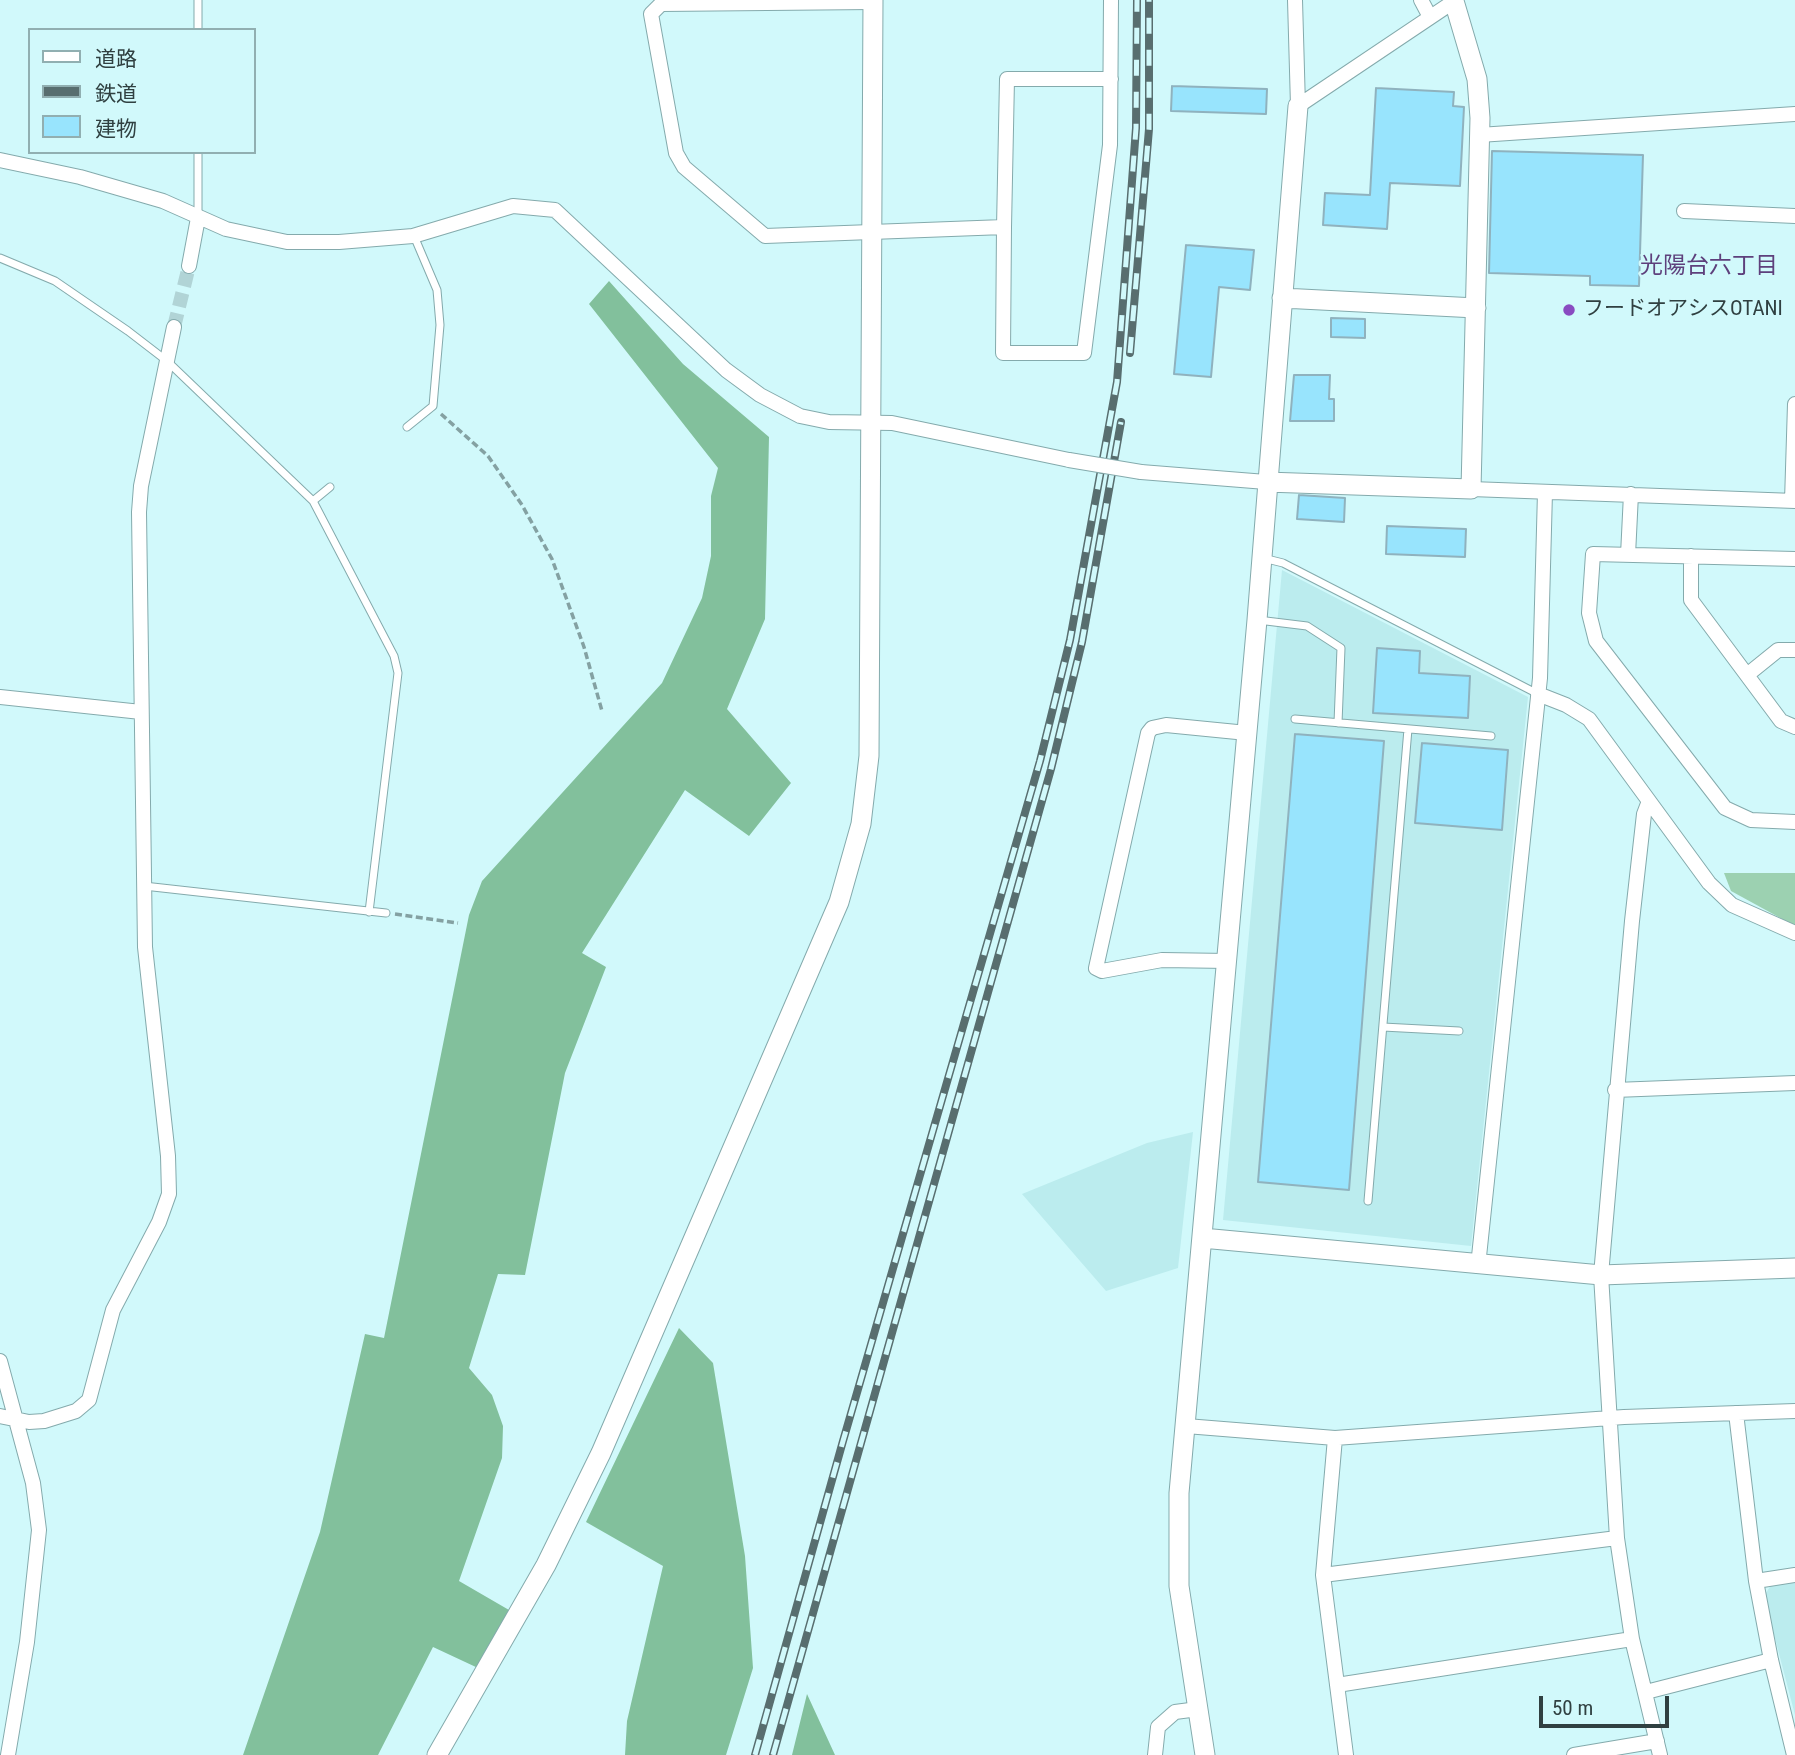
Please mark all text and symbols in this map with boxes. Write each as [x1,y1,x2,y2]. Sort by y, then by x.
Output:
legend [28,28,256,154]
text: 道路 [95,47,137,71]
text: 鉄道 [95,82,137,106]
text: 建物 [95,117,137,141]
district label: 光陽台六丁目 [1640,253,1778,281]
place label: フードオアシスOTANI [1583,297,1783,323]
marker: フードオアシスOTANI [1561,302,1577,318]
scale bar [1543,1682,1672,1726]
text: 50 m [1552,1696,1593,1720]

